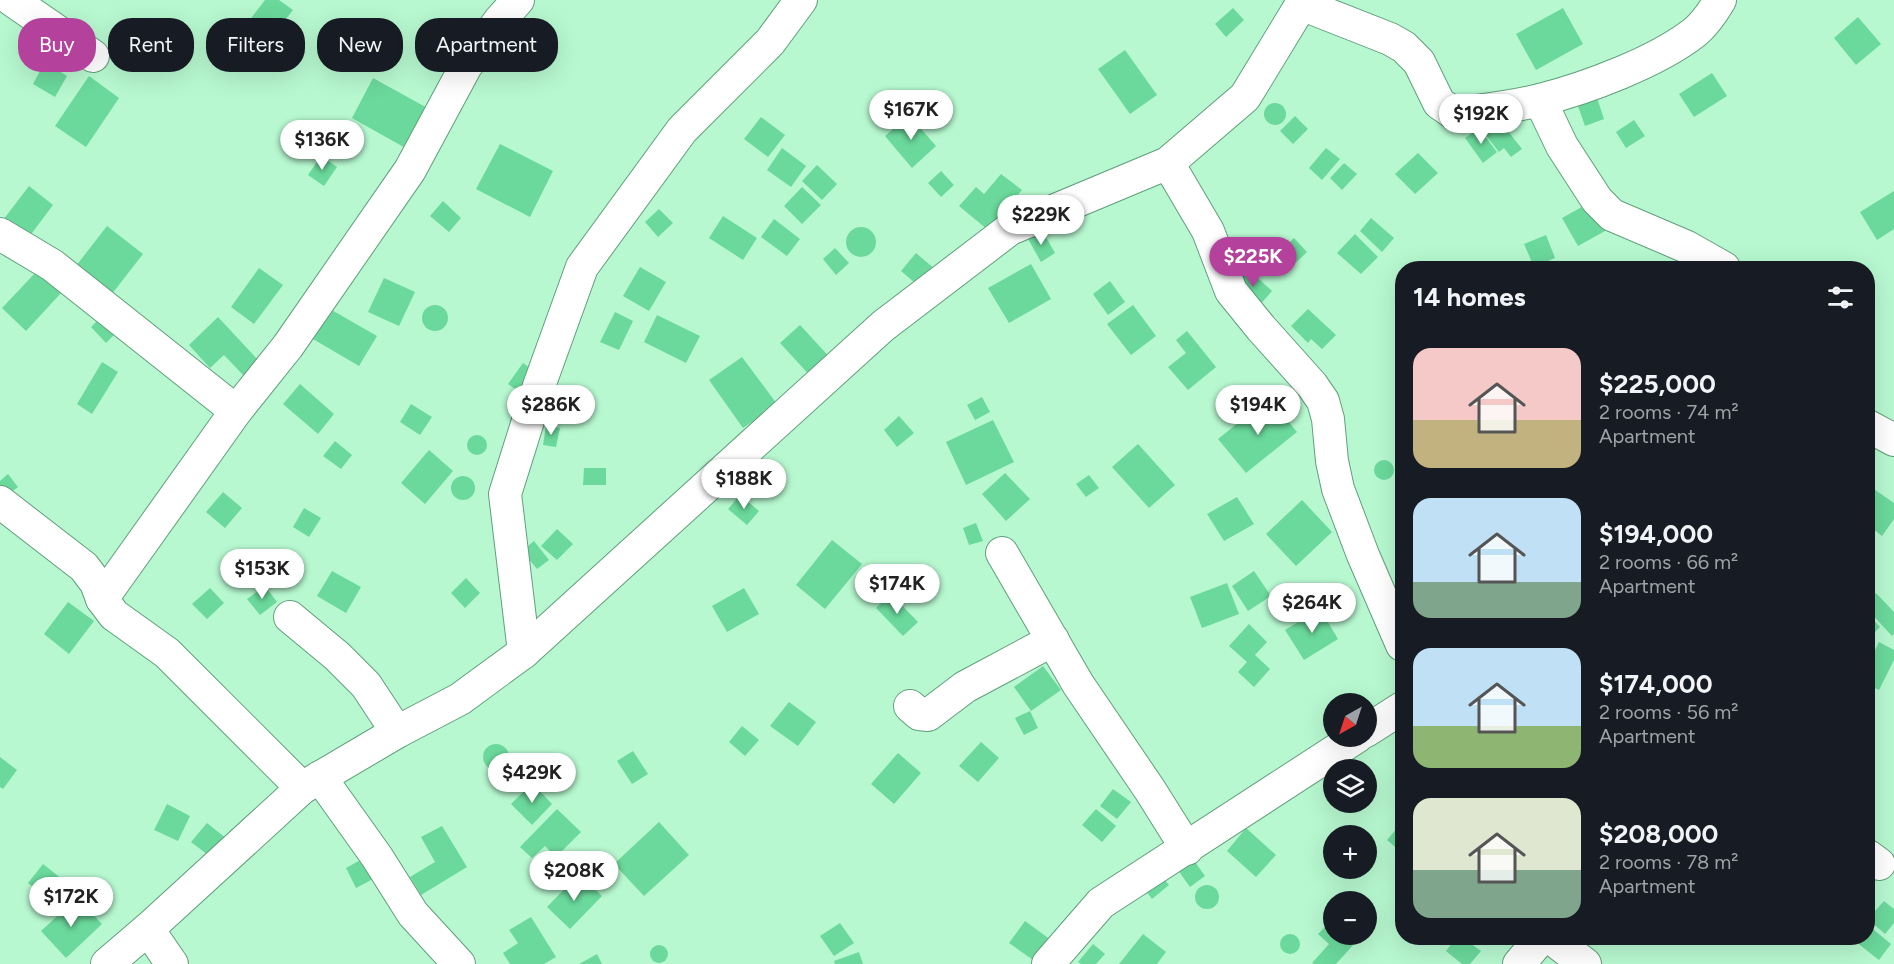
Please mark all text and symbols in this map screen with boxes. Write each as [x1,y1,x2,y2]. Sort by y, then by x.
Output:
chip: Buy [18,18,96,72]
chip: Rent [108,18,194,72]
chip: Filters [206,18,305,72]
chip: New [317,18,403,72]
chip: Apartment [415,18,558,72]
pin: $167K [869,90,953,141]
pin: $192K [1439,94,1523,145]
text: $167K [883,97,939,121]
text: $192K [1453,101,1509,125]
pin: $136K [280,120,364,171]
text: $136K [294,127,350,151]
pin: $229K [999,195,1083,246]
text: $229K [1011,202,1071,226]
pin: $225K [1211,237,1295,288]
text: $225K [1223,244,1283,268]
text: 14 homes [1413,281,1526,313]
icon: filters [1824,281,1857,314]
text: $225,000 [1599,368,1716,400]
icon: home [1461,372,1533,444]
pin: $286K [509,385,593,436]
pin: $194K [1216,385,1300,436]
text: $286K [521,392,581,416]
text: $194K [1229,392,1287,416]
text: 2 rooms · 74 m² [1599,400,1739,424]
text: Apartment [1599,424,1696,448]
pin: $188K [702,459,786,510]
text: $188K [715,466,773,490]
text: $194,000 [1599,518,1713,550]
icon: home [1461,522,1533,594]
pin: $153K [220,549,304,600]
text: 2 rooms · 66 m² [1599,550,1738,574]
text: $153K [234,556,290,580]
pin: $174K [855,564,939,615]
text: $174K [869,571,925,595]
text: Apartment [1599,574,1696,598]
pin: $264K [1270,583,1354,634]
text: $264K [1282,590,1342,614]
text: $174,000 [1599,668,1713,700]
icon: home [1461,672,1533,744]
north arrow [1323,693,1377,747]
map controls [1323,693,1377,945]
text: 2 rooms · 56 m² [1599,700,1738,724]
text: Apartment [1599,724,1696,748]
pin: $429K [490,753,574,804]
button: layers [1323,759,1377,813]
text: $429K [502,760,562,784]
text: $208,000 [1599,818,1718,850]
icon: home [1461,822,1533,894]
button: + [1323,825,1377,879]
text: 2 rooms · 78 m² [1599,850,1739,874]
pin: $208K [532,851,616,902]
text: $208K [543,858,605,882]
text: Apartment [1599,874,1696,898]
pin: $172K [29,877,113,928]
text: $172K [43,884,99,908]
button: − [1323,891,1377,945]

